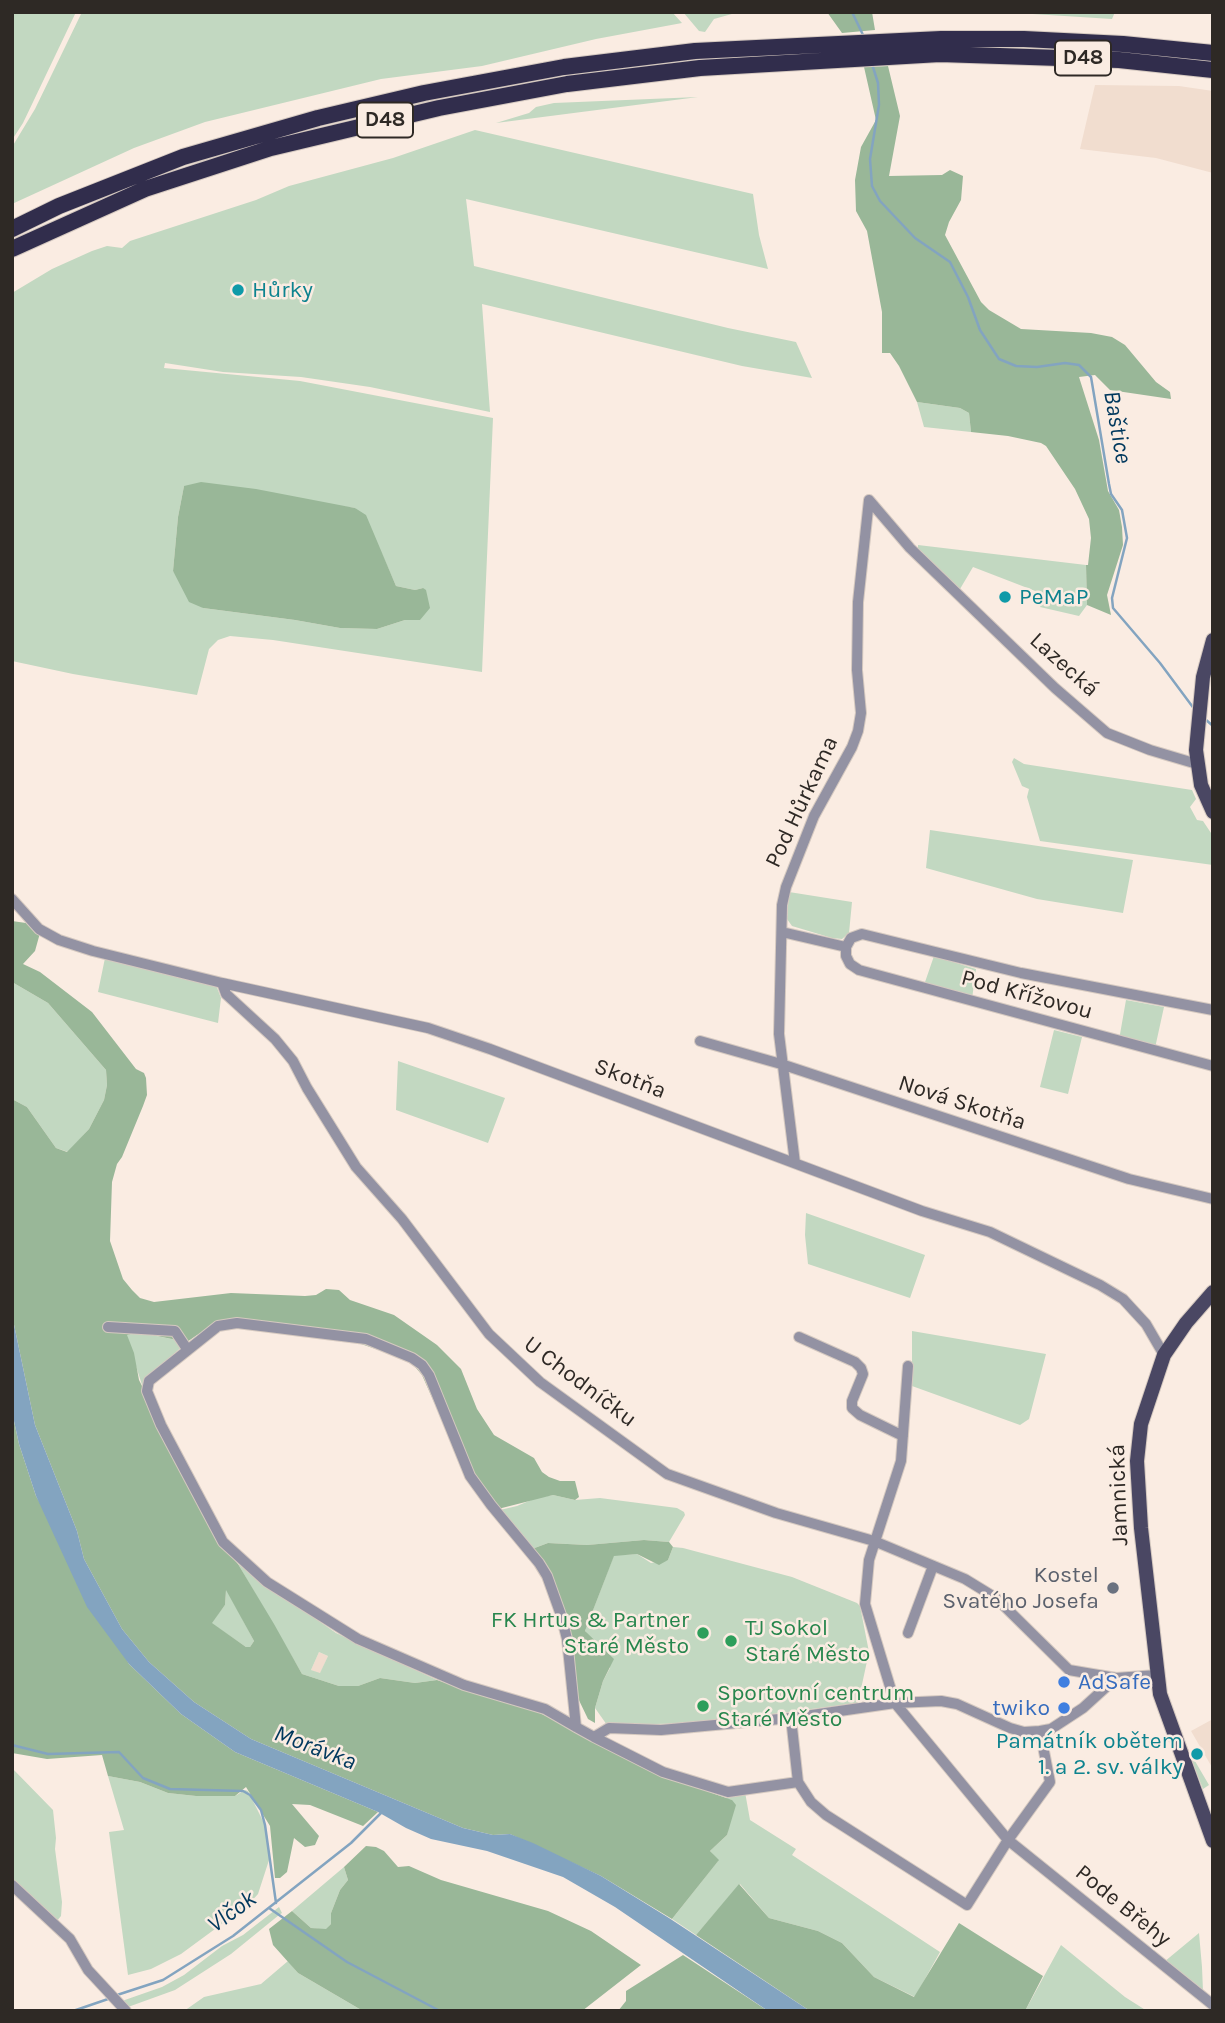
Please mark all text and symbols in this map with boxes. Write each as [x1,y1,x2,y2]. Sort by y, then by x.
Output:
road number: D48 [1055,41,1111,76]
road number: D48 [357,102,413,138]
place label: Hůrky [252,276,313,304]
marker: Hůrky [230,282,246,298]
water label: Baštice [1096,388,1138,466]
place label: PeMaP [1019,583,1088,611]
marker: PeMaP [997,589,1013,605]
street label: Lazecká [1024,627,1104,703]
street label: Pod Hůrkama [760,732,844,872]
street label: Pod Křížovou [958,964,1096,1026]
street label: Skotňa [590,1053,670,1105]
street label: Nová Skotňa [895,1069,1029,1137]
street label: U Chodníčku [518,1331,642,1433]
street label: Jamnická [1103,1444,1135,1546]
place label: Kostel Svatého Josefa [942,1561,1099,1615]
marker: Kostel Svatého Josefa [1105,1580,1121,1596]
place label: FK Hrtus & Partner Staré Město [491,1606,689,1660]
place label: TJ Sokol Staré Město [745,1614,870,1668]
marker: FK Hrtus & Partner Staré Město [695,1625,711,1641]
marker: TJ Sokol Staré Město [723,1633,739,1649]
place label: AdSafe [1078,1668,1151,1696]
marker: AdSafe [1056,1674,1072,1690]
place label: Sportovní centrum Staré Město [717,1679,914,1733]
place label: twiko [992,1694,1050,1722]
marker: Sportovní centrum Staré Město [695,1698,711,1714]
marker: twiko [1056,1700,1072,1716]
water label: Morávka [270,1719,360,1777]
place label: Památník obětem 1. a 2. sv. války [996,1727,1183,1781]
marker: Památník obětem 1. a 2. sv. války [1189,1746,1205,1762]
street label: Pode Břehy [1070,1859,1176,1953]
water label: Vlčok [202,1885,262,1939]

